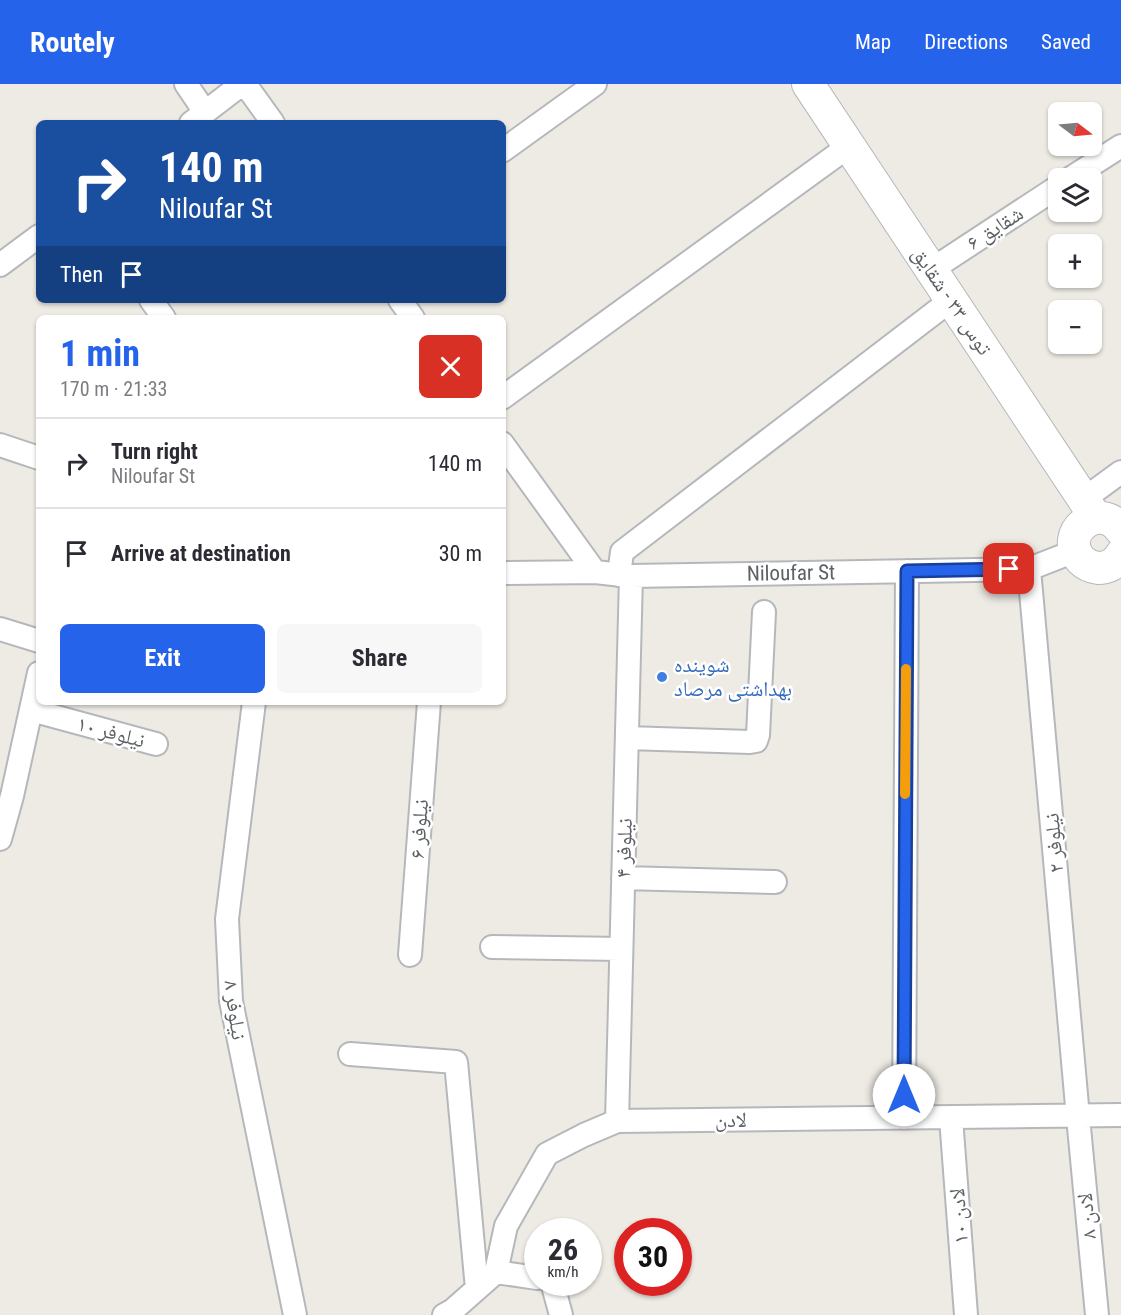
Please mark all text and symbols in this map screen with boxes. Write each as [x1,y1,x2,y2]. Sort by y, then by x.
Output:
text: Routely [30,26,115,59]
text: Map [855,30,891,54]
text: Directions [924,30,1008,54]
text: Saved [1041,30,1091,54]
north arrow [1048,102,1102,156]
map controls [1048,102,1102,354]
text: 140 m [159,143,264,192]
icon: right [60,144,138,222]
button: layers [1048,168,1102,222]
text: Niloufar St [159,193,273,225]
street label: شقایق ۶ [962,201,1028,256]
button: + [1048,234,1102,288]
street label: توس ۳۳ - شقایق [906,243,997,360]
icon: arrive [115,258,148,291]
text: Then [60,262,103,287]
button: − [1048,300,1102,354]
text: 1 min [60,333,140,375]
button: close [419,335,482,398]
text: 170 m · 21:33 [60,377,167,401]
text: Turn right [111,439,198,464]
icon: right [60,447,93,480]
text: 140 m [428,451,482,476]
text: Niloufar St [111,464,195,488]
icon: arrive [60,537,93,570]
text: Arrive at destination [111,541,291,566]
text: 30 m [439,541,482,566]
pin [983,543,1034,594]
icon: arrive [992,552,1025,585]
street label: Niloufar St [747,560,835,586]
button: Exit [60,624,265,693]
button: Share [277,624,482,693]
place label: شوینده بهداشتی مرصاد [674,653,792,702]
marker: شوینده بهداشتی مرصاد [655,670,669,684]
street label: نیلوفر ۱۰ [74,711,148,753]
street label: نیلوفر ۶ [405,798,433,860]
street label: نیلوفر ۲ [1039,812,1069,874]
street label: نیلوفر ۴ [611,818,637,878]
street label: نیلوفر ۸ [219,979,251,1041]
position arrow [872,1063,936,1127]
street label: لادن [715,1108,747,1132]
street label: لادن ۱۰ [945,1187,973,1245]
street label: لادن ۸ [1073,1192,1101,1240]
speed limit sign: 30 [614,1218,692,1296]
text: 26 [548,1232,578,1267]
text: km/h [548,1263,578,1281]

